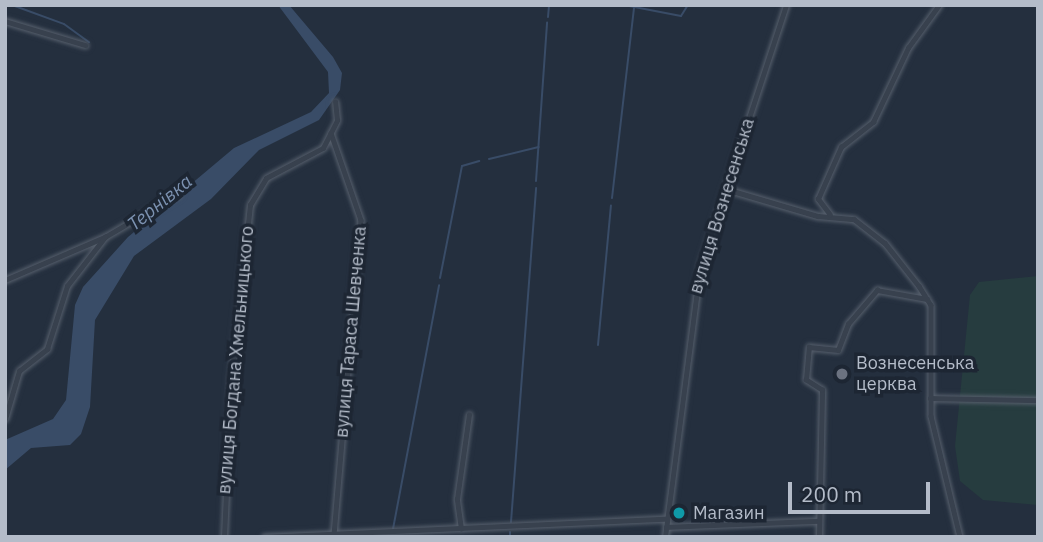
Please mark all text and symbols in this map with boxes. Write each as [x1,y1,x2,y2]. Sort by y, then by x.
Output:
street label: вулиця Вознесенська [685,116,759,296]
water label: Тернівка [123,170,197,236]
street label: вулиця Богдана Хмельницького [214,225,258,495]
street label: вулиця Тараса Шевченка [331,225,371,439]
place label: Вознесенська церква [856,353,974,396]
marker: Вознесенська церква [834,366,850,382]
scale bar [791,468,933,512]
text: 200 m [801,480,862,508]
place label: Магазин [693,502,765,524]
marker: Магазин [671,505,687,521]

